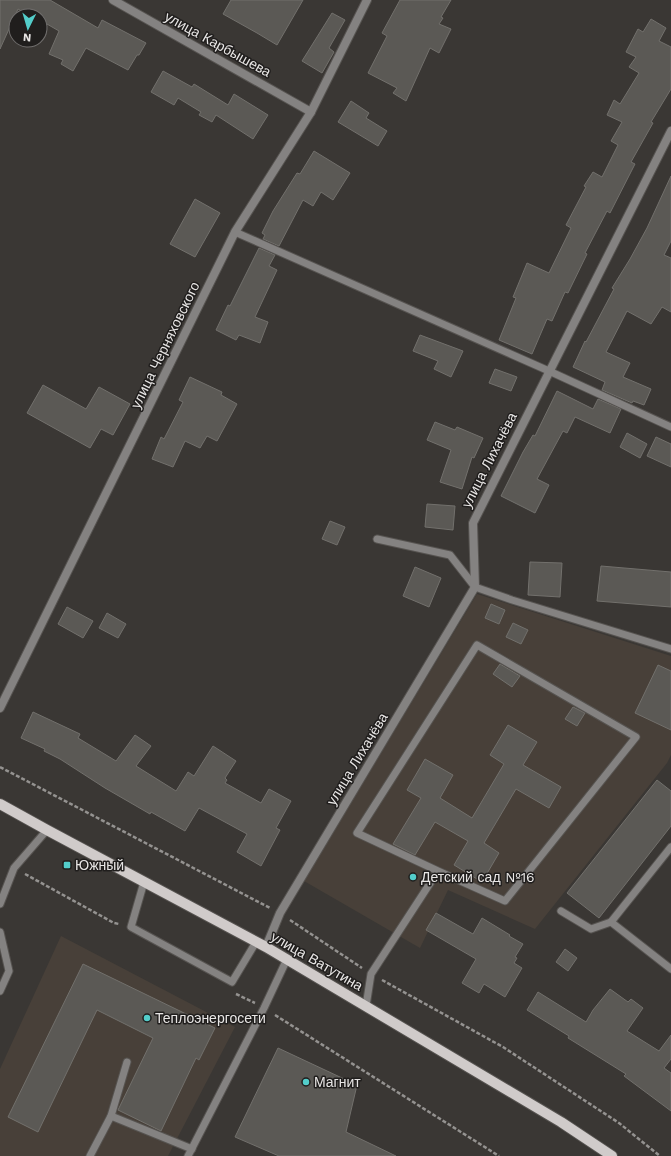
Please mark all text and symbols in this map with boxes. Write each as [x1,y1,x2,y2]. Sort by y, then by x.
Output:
north arrow [8,8,48,48]
street label: улица Карбышева [162,8,274,80]
text: N [23,31,32,44]
street label: улица Черняховского [127,279,203,411]
street label: улица Лихачёва [458,410,520,510]
street label: улица Лихачёва [323,710,391,808]
place label: Южный [75,857,124,873]
marker: Южный [62,860,72,870]
place label: Детский сад №16 [421,869,535,885]
marker: Детский сад №16 [408,872,418,882]
street label: улица Ватутина [268,928,366,994]
place label: Теплоэнергосети [155,1010,266,1026]
marker: Теплоэнергосети [142,1013,152,1023]
place label: Магнит [314,1074,361,1090]
marker: Магнит [301,1077,311,1087]

